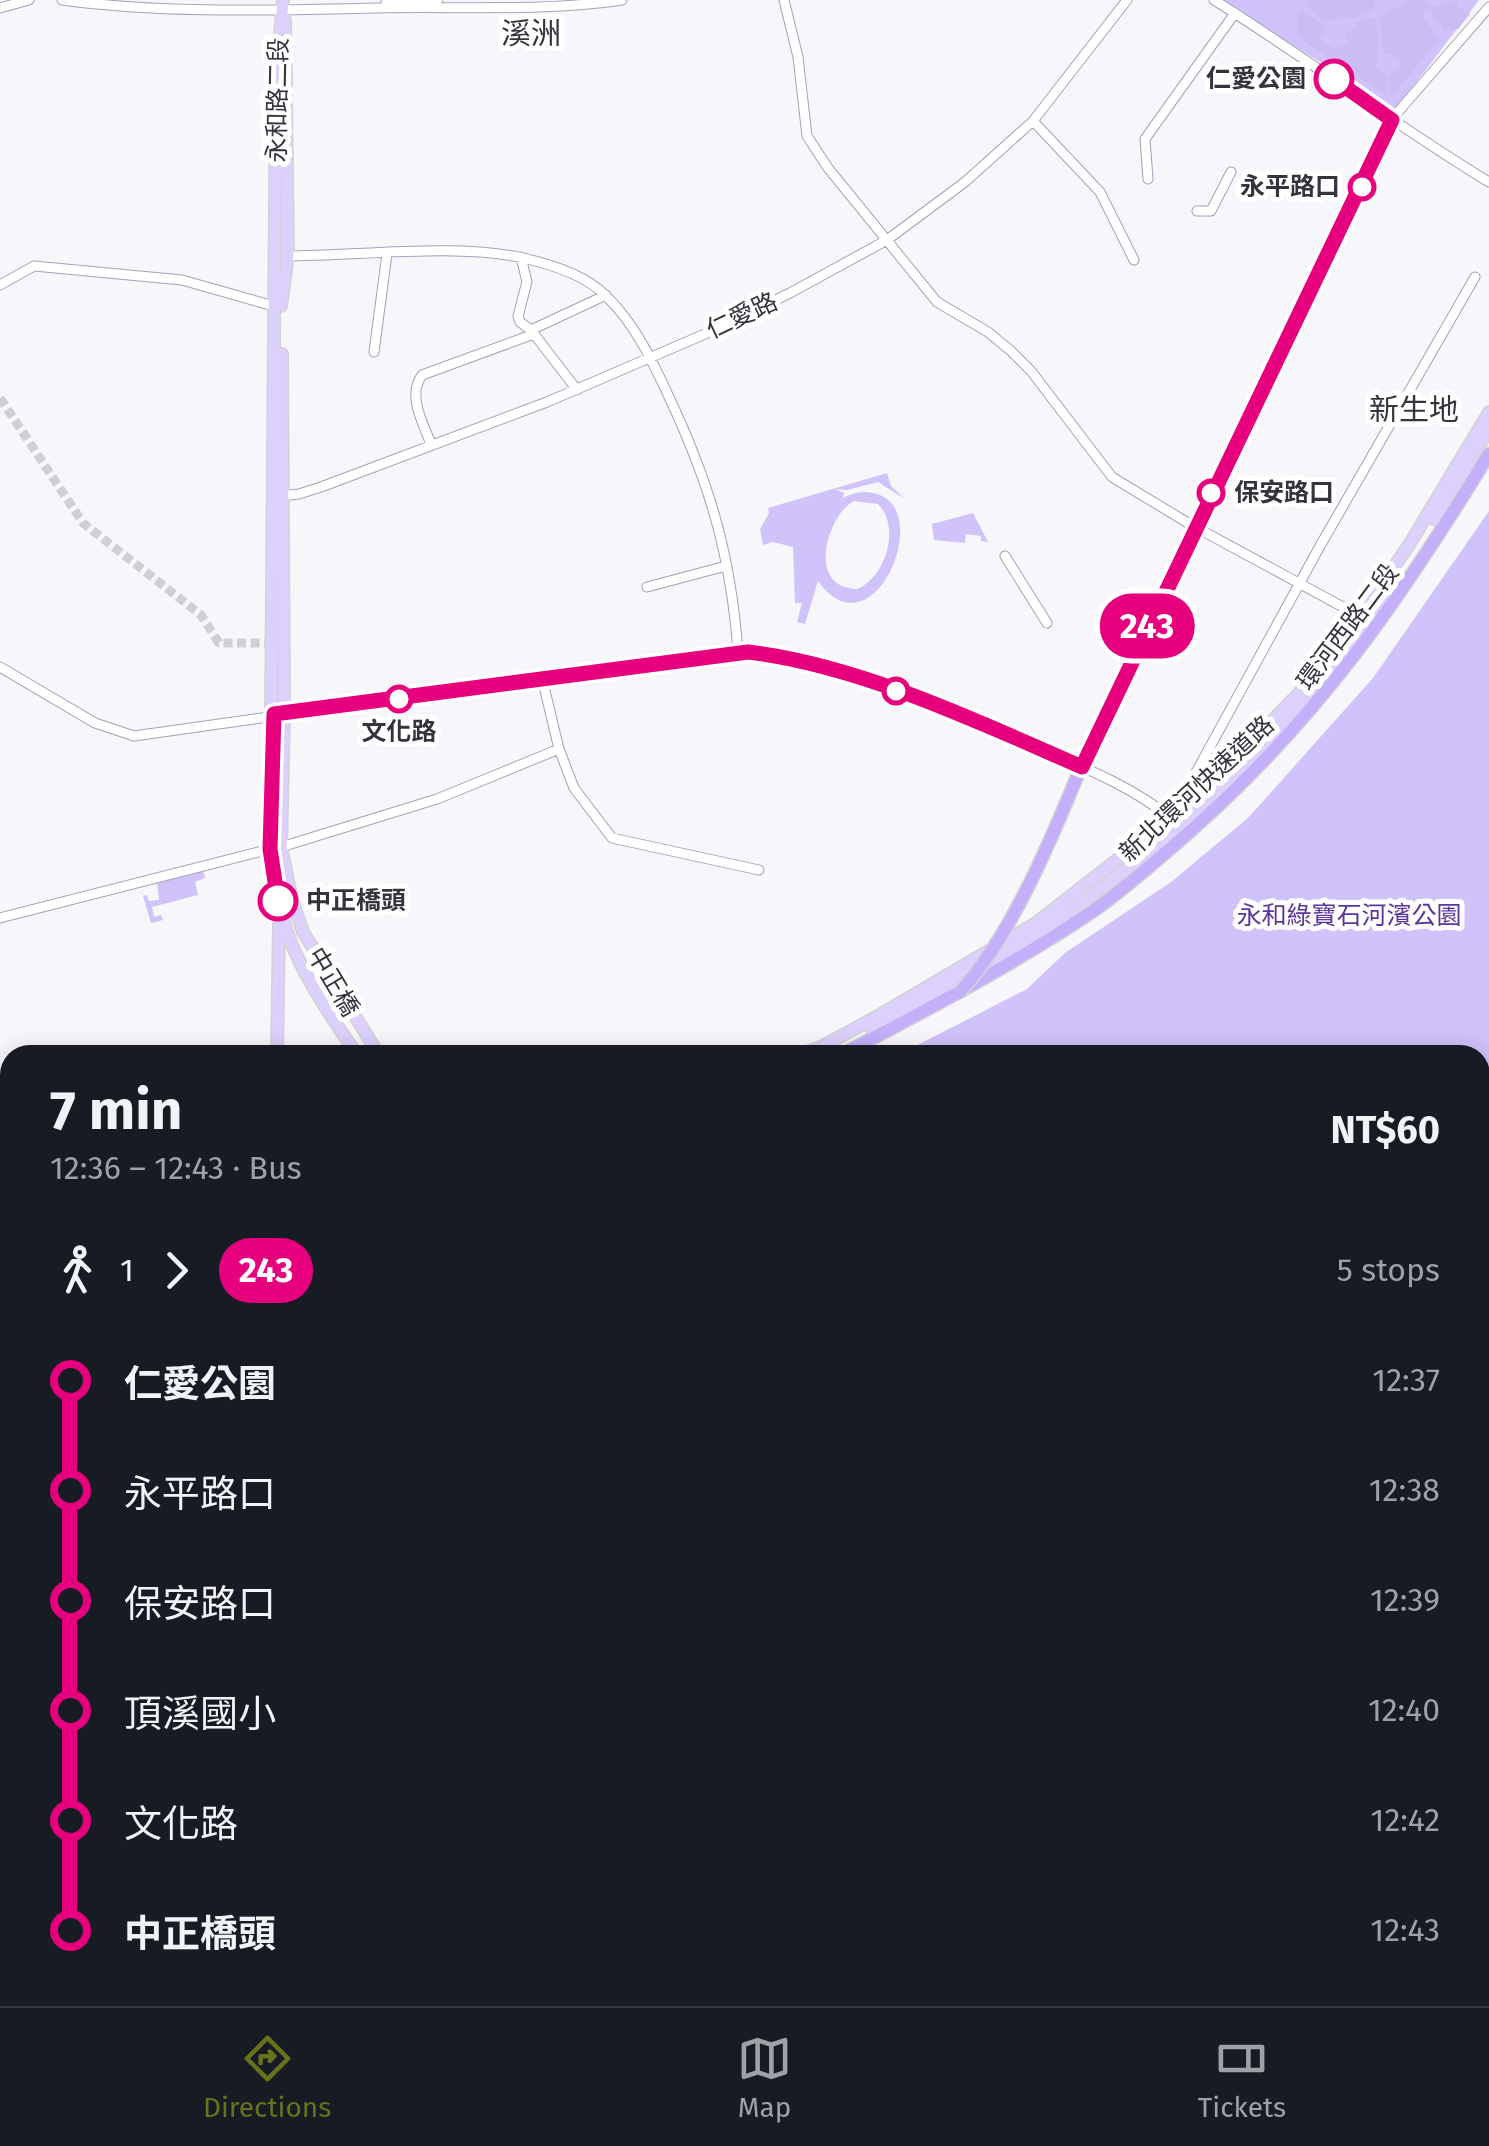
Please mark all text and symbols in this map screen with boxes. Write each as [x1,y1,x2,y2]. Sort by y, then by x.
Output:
district label: 溪洲 [501,16,561,52]
street label: 永和路二段 [262,37,294,163]
marker: 仁愛公園 [1315,60,1353,98]
place label: 仁愛公園 [1206,64,1306,94]
place label: 永平路口 [1240,172,1340,202]
marker: 永平路口 [1349,174,1375,200]
street label: 仁愛路 [702,287,782,345]
district label: 新生地 [1369,392,1459,428]
place label: 保安路口 [1234,478,1334,508]
marker: 保安路口 [1198,480,1224,506]
street label: 環河西路二段 [1291,558,1405,696]
line badge: 243 [1090,594,1204,658]
text: 243 [1120,605,1174,647]
unlabelled marker [883,678,909,704]
marker: 文化路 [386,686,412,712]
street label: 新北環河快速道路 [1114,710,1280,868]
place label: 文化路 [361,717,437,747]
marker: 中正橋頭 [259,882,297,920]
place label: 中正橋頭 [306,886,406,916]
park label: 永和綠寶石河濱公園 [1236,901,1462,931]
street label: 中正橋 [301,942,365,1022]
text: 7 min [50,1078,183,1144]
text: NT$60 [1331,1107,1440,1153]
text: 12:36 – 12:43 · Bus [50,1149,302,1187]
icon: walk [50,1243,105,1298]
icon: forward [149,1243,204,1298]
text: 243 [239,1249,293,1291]
text: 1 [120,1251,134,1289]
text: 5 stops [1337,1251,1440,1289]
text: 仁愛公園 [124,1361,276,1407]
text: 12:37 [1372,1361,1440,1399]
text: 永平路口 [124,1471,276,1517]
text: 12:38 [1369,1471,1440,1509]
text: 保安路口 [124,1581,276,1627]
text: 12:39 [1370,1581,1440,1619]
text: 頂溪國小 [124,1691,276,1737]
text: 12:40 [1368,1691,1440,1729]
text: 文化路 [124,1801,238,1847]
text: 12:42 [1371,1801,1440,1839]
text: 中正橋頭 [124,1911,276,1957]
text: 12:43 [1370,1911,1440,1949]
tab: Directions [203,2031,331,2124]
tab: Map [737,2031,792,2124]
tab: Tickets [1198,2031,1286,2124]

